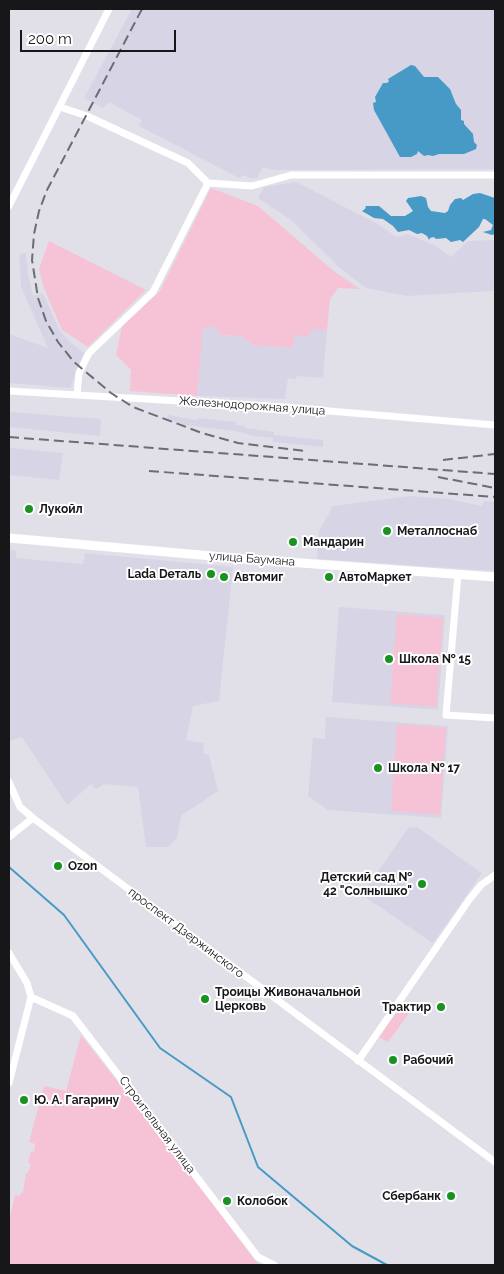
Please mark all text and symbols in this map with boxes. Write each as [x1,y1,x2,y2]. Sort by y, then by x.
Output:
scale bar [22,20,179,52]
text: 200 m [28,30,72,48]
street label: Железнодорожная улица [178,394,326,418]
place label: Лукойл [39,502,83,516]
marker: Лукойл [23,503,35,515]
place label: Металлоснаб [397,524,477,538]
marker: Металлоснаб [381,525,393,537]
place label: Мандарин [303,535,364,549]
marker: Мандарин [287,536,299,548]
street label: улица Баумана [209,549,295,569]
place label: Lada Dеталь [127,567,201,581]
marker: Lada Dеталь [205,568,217,580]
place label: Автомиг [234,570,283,584]
place label: АвтоМаркет [339,570,411,584]
marker: Автомиг [218,571,230,583]
marker: АвтоМаркет [323,571,335,583]
place label: Школа № 15 [399,652,471,666]
marker: Школа № 15 [383,653,395,665]
place label: Школа № 17 [388,761,460,775]
marker: Школа № 17 [372,762,384,774]
place label: Ozon [68,859,97,873]
marker: Ozon [52,860,64,872]
place label: Детский сад № 42 "Солнышко" [320,870,412,898]
marker: Детский сад № 42 "Солнышко" [416,878,428,890]
street label: проспект Дзержинского [125,885,247,981]
place label: Троицы Живоначальной Церковь [215,985,361,1013]
marker: Троицы Живоначальной Церковь [199,993,211,1005]
place label: Трактир [382,1000,431,1014]
marker: Трактир [435,1001,447,1013]
place label: Рабочий [403,1053,453,1067]
marker: Рабочий [387,1054,399,1066]
street label: Строительная улица [116,1074,198,1176]
place label: Ю. А. Гагарину [34,1093,119,1107]
marker: Ю. А. Гагарину [18,1094,30,1106]
place label: Сбербанк [382,1189,441,1203]
marker: Сбербанк [445,1190,457,1202]
place label: Колобок [237,1194,288,1208]
marker: Колобок [221,1195,233,1207]

